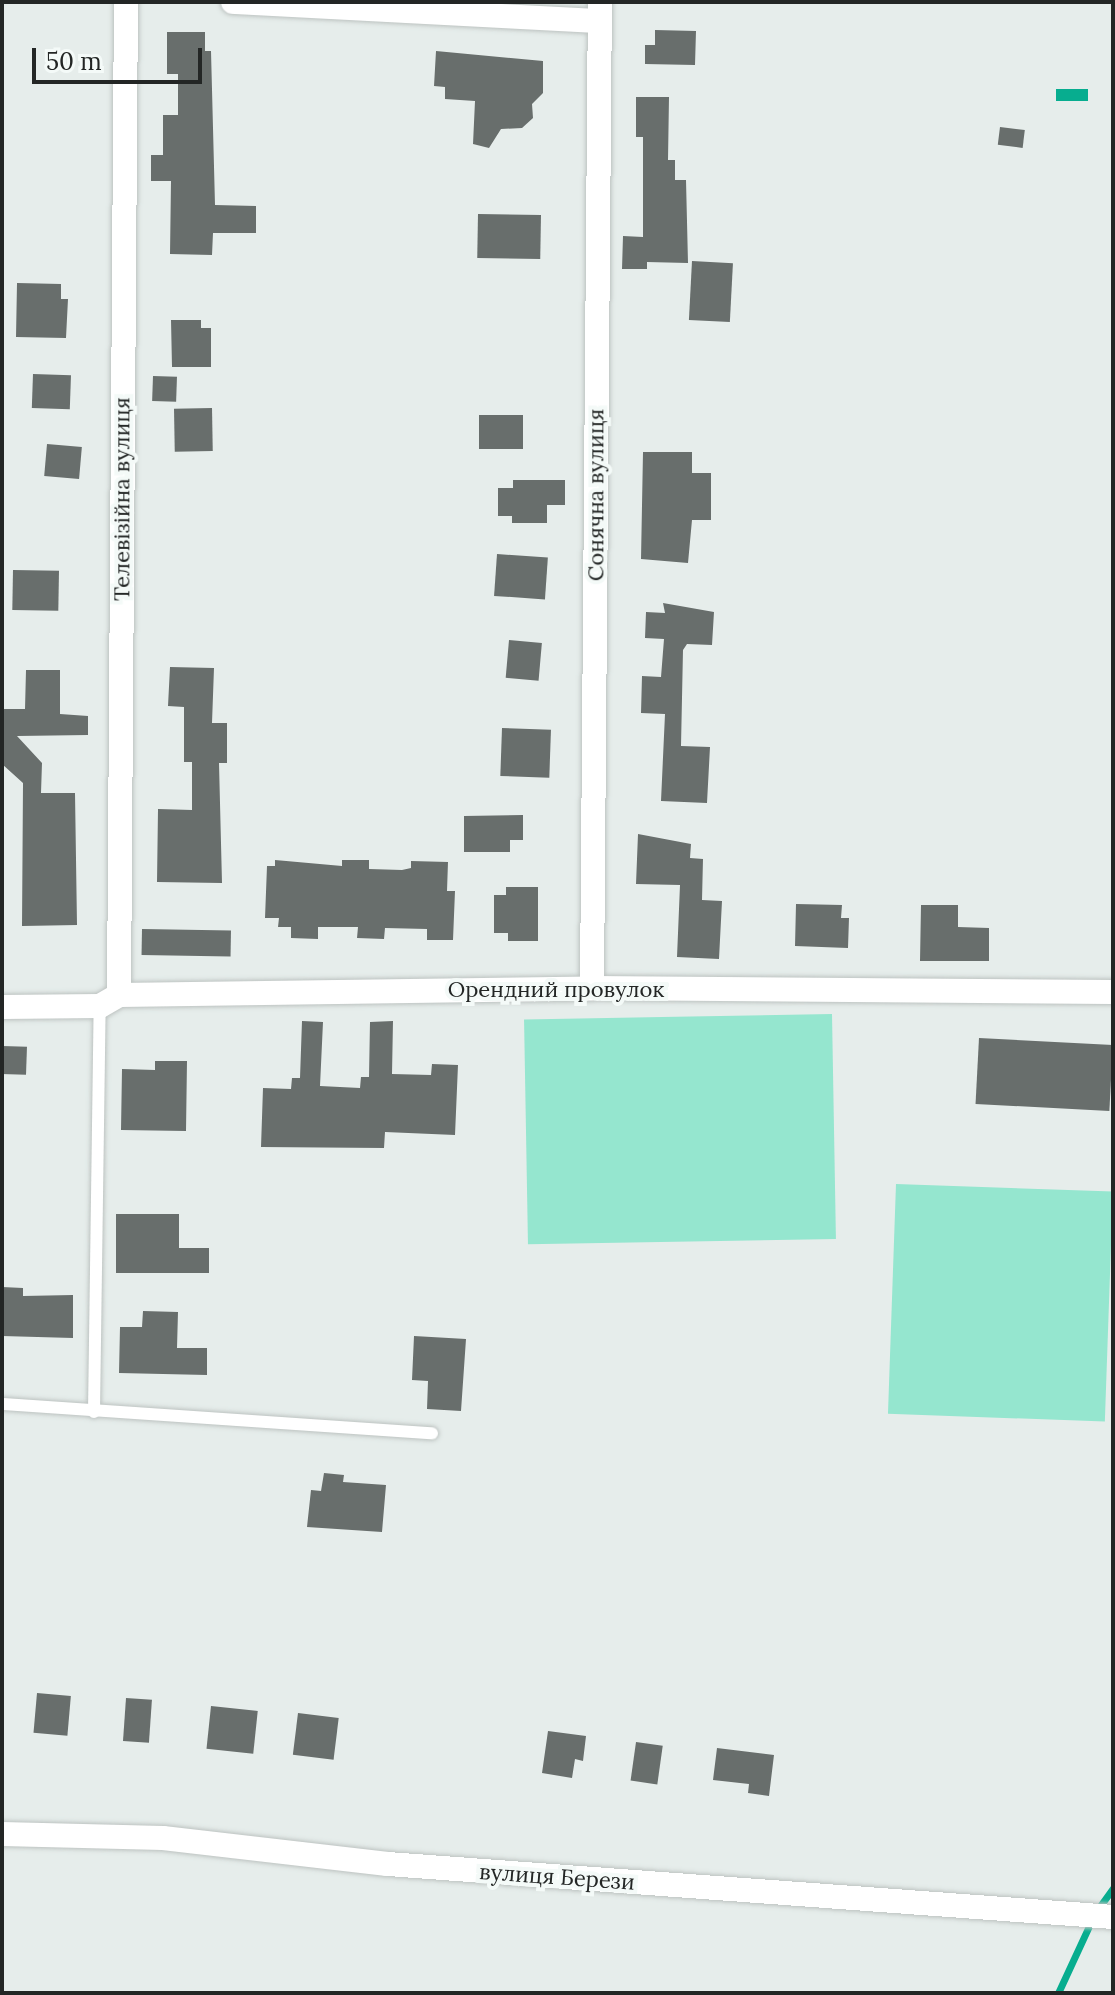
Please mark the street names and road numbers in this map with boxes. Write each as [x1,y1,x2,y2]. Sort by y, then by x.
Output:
street label: Телевізійна вулиця [109,397,135,601]
street label: Сонячна вулиця [583,409,609,581]
street label: Орендний провулок [448,977,664,1003]
street label: вулиця Берези [478,1858,636,1896]

